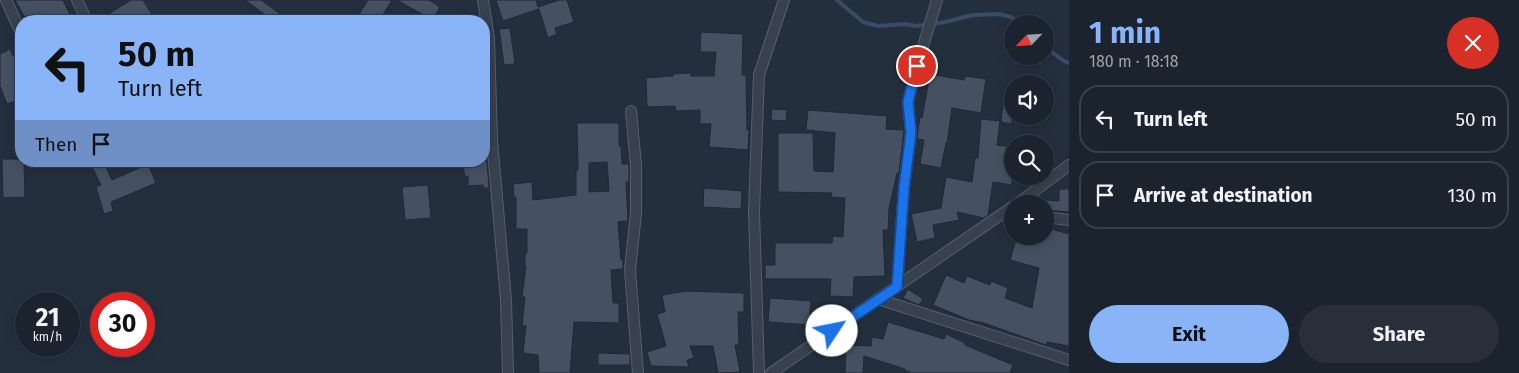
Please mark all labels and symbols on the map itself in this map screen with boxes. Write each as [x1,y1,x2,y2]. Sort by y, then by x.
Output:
north arrow [1004,15,1054,65]
pin [896,45,938,87]
speed limit sign: 30 [90,292,155,357]
position arrow [805,304,857,356]

